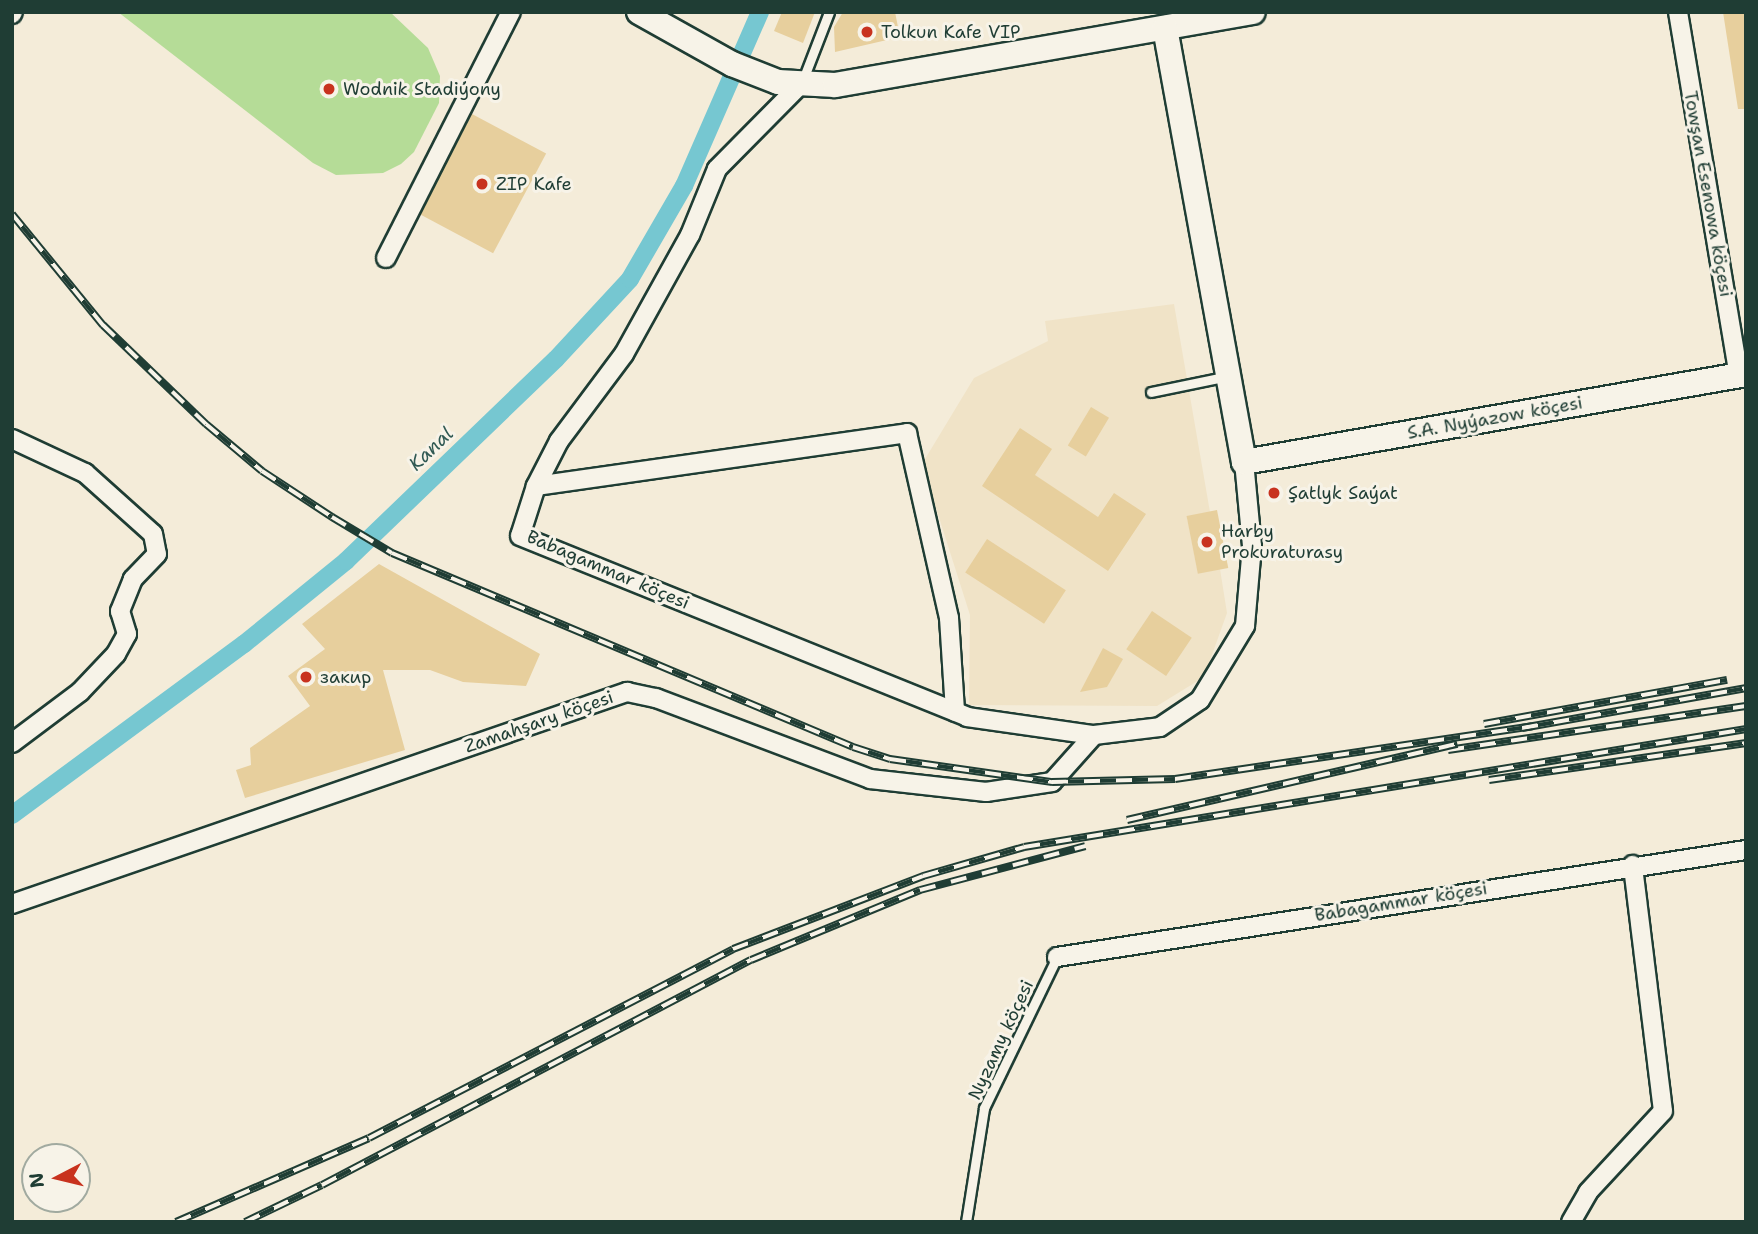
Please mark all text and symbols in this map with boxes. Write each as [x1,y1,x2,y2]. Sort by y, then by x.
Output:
place label: Tolkun Kafe VIP [881,21,1020,43]
marker: Tolkun Kafe VIP [859,24,875,40]
place label: Wodnik Stadiýony [343,78,501,100]
marker: Wodnik Stadiýony [321,81,337,97]
street label: Towşan Esenowa köçesi [1679,89,1737,299]
place label: ZIP Kafe [496,173,572,195]
marker: ZIP Kafe [474,176,490,192]
street label: S.A. Nyýazow köçesi [1406,392,1584,444]
water label: Kanal [404,422,458,476]
place label: Şatlyk Saýat [1288,482,1398,504]
marker: Şatlyk Saýat [1266,485,1282,501]
place label: Harby Prokuraturasy [1221,521,1343,564]
street label: Babagammar köçesi [523,526,693,614]
marker: Harby Prokuraturasy [1199,534,1215,550]
place label: закир [320,666,371,688]
marker: закир [298,669,314,685]
street label: Zamahşary köçesi [462,686,616,758]
street label: Babagammar köçesi [1313,878,1489,926]
street label: Nyzamy köçesi [964,977,1038,1103]
north arrow [21,1143,91,1213]
text: N [23,1171,50,1189]

